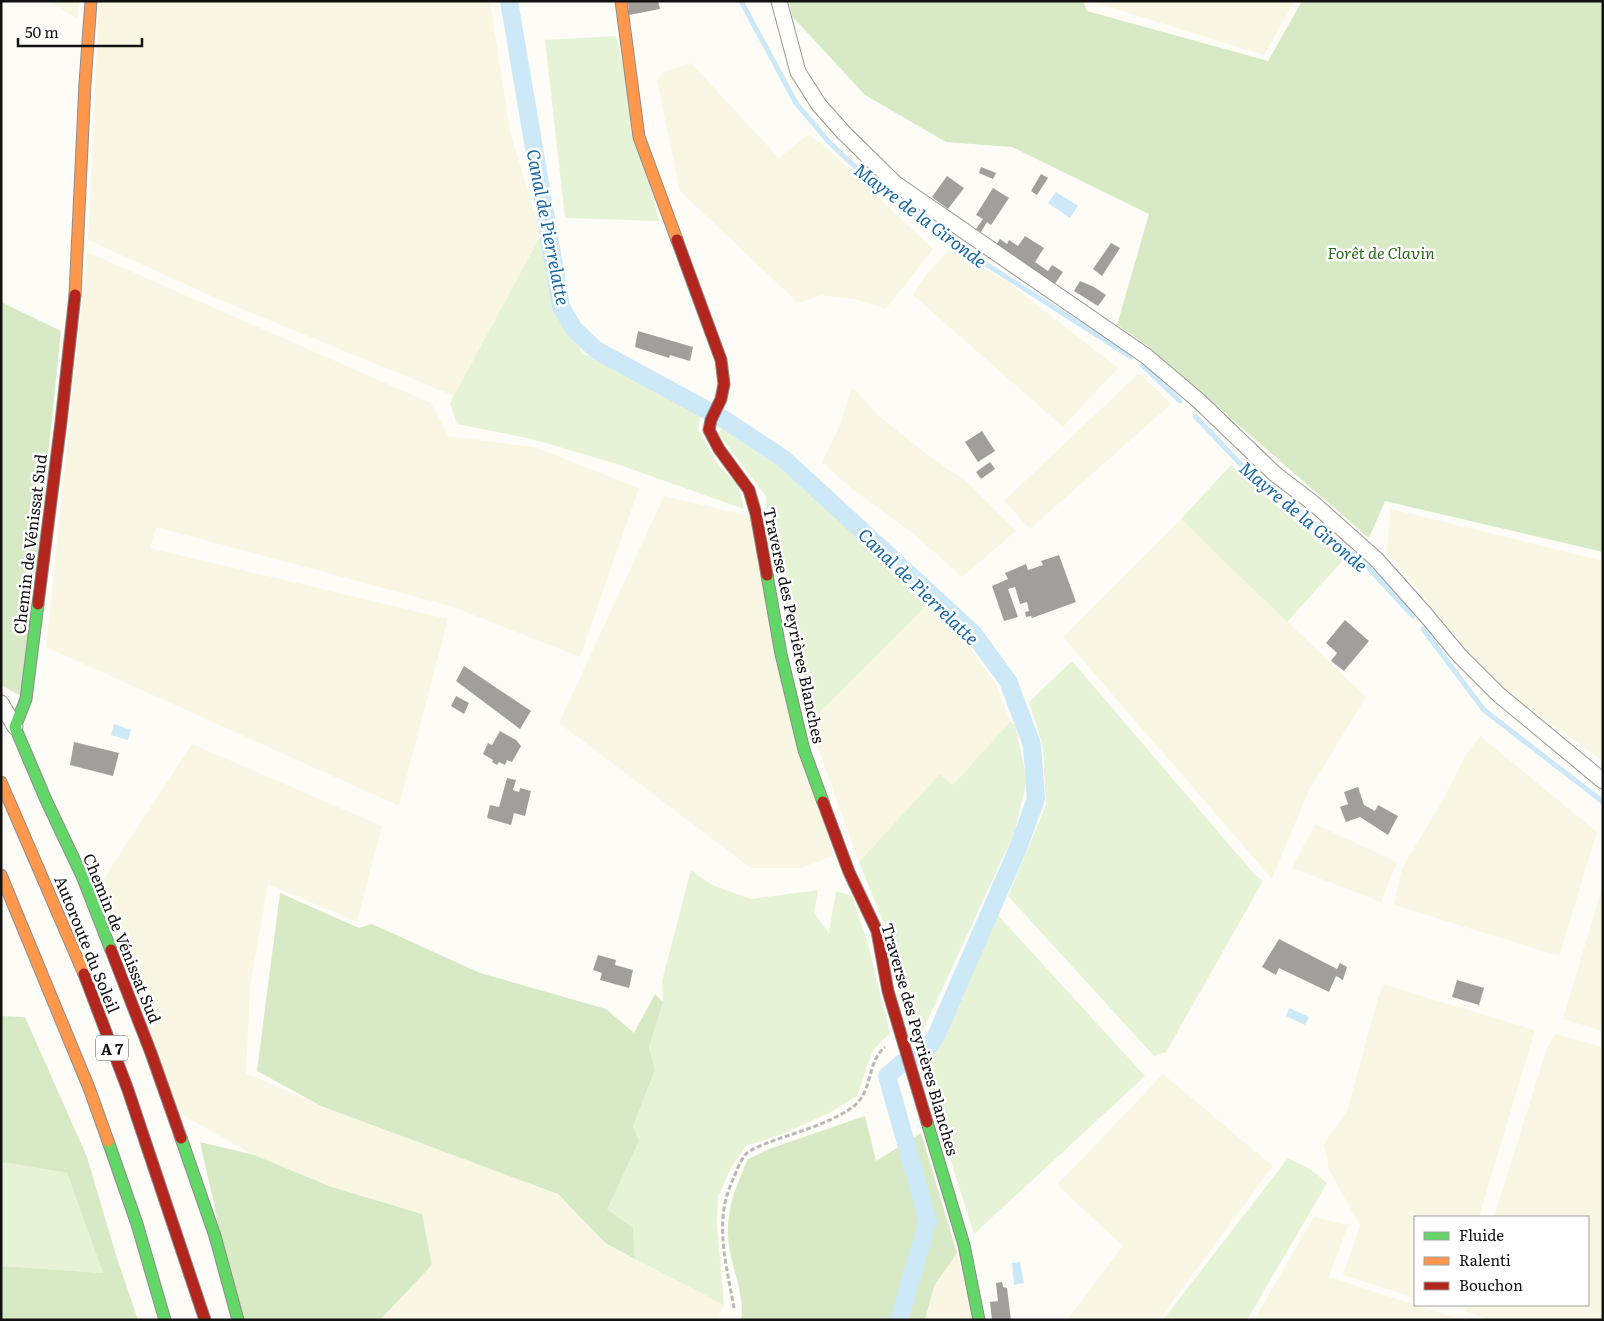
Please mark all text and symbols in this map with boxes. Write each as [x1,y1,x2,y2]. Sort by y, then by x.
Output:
scale bar [18,15,141,47]
text: 50 m [25,20,59,43]
water label: Canal de Pierrelatte [521,146,577,308]
water label: Mayre de la Gironde [849,156,993,274]
park label: Forêt de Clavin [1327,240,1435,264]
street label: Chemin de Vénissat Sud [6,452,52,635]
water label: Mayre de la Gironde [1234,454,1374,578]
street label: Traverse des Peyrières Blanches [758,505,832,745]
water label: Canal de Pierrelatte [852,521,986,651]
street label: Chemin de Vénissat Sud [78,849,168,1027]
street label: Autoroute du Soleil [49,872,127,1016]
street label: Traverse des Peyrières Blanches [876,920,966,1158]
road number: A 7 [96,1036,128,1060]
legend [1414,1216,1589,1306]
text: Fluide [1459,1223,1504,1246]
text: Ralenti [1459,1248,1511,1271]
text: Bouchon [1459,1273,1523,1296]

